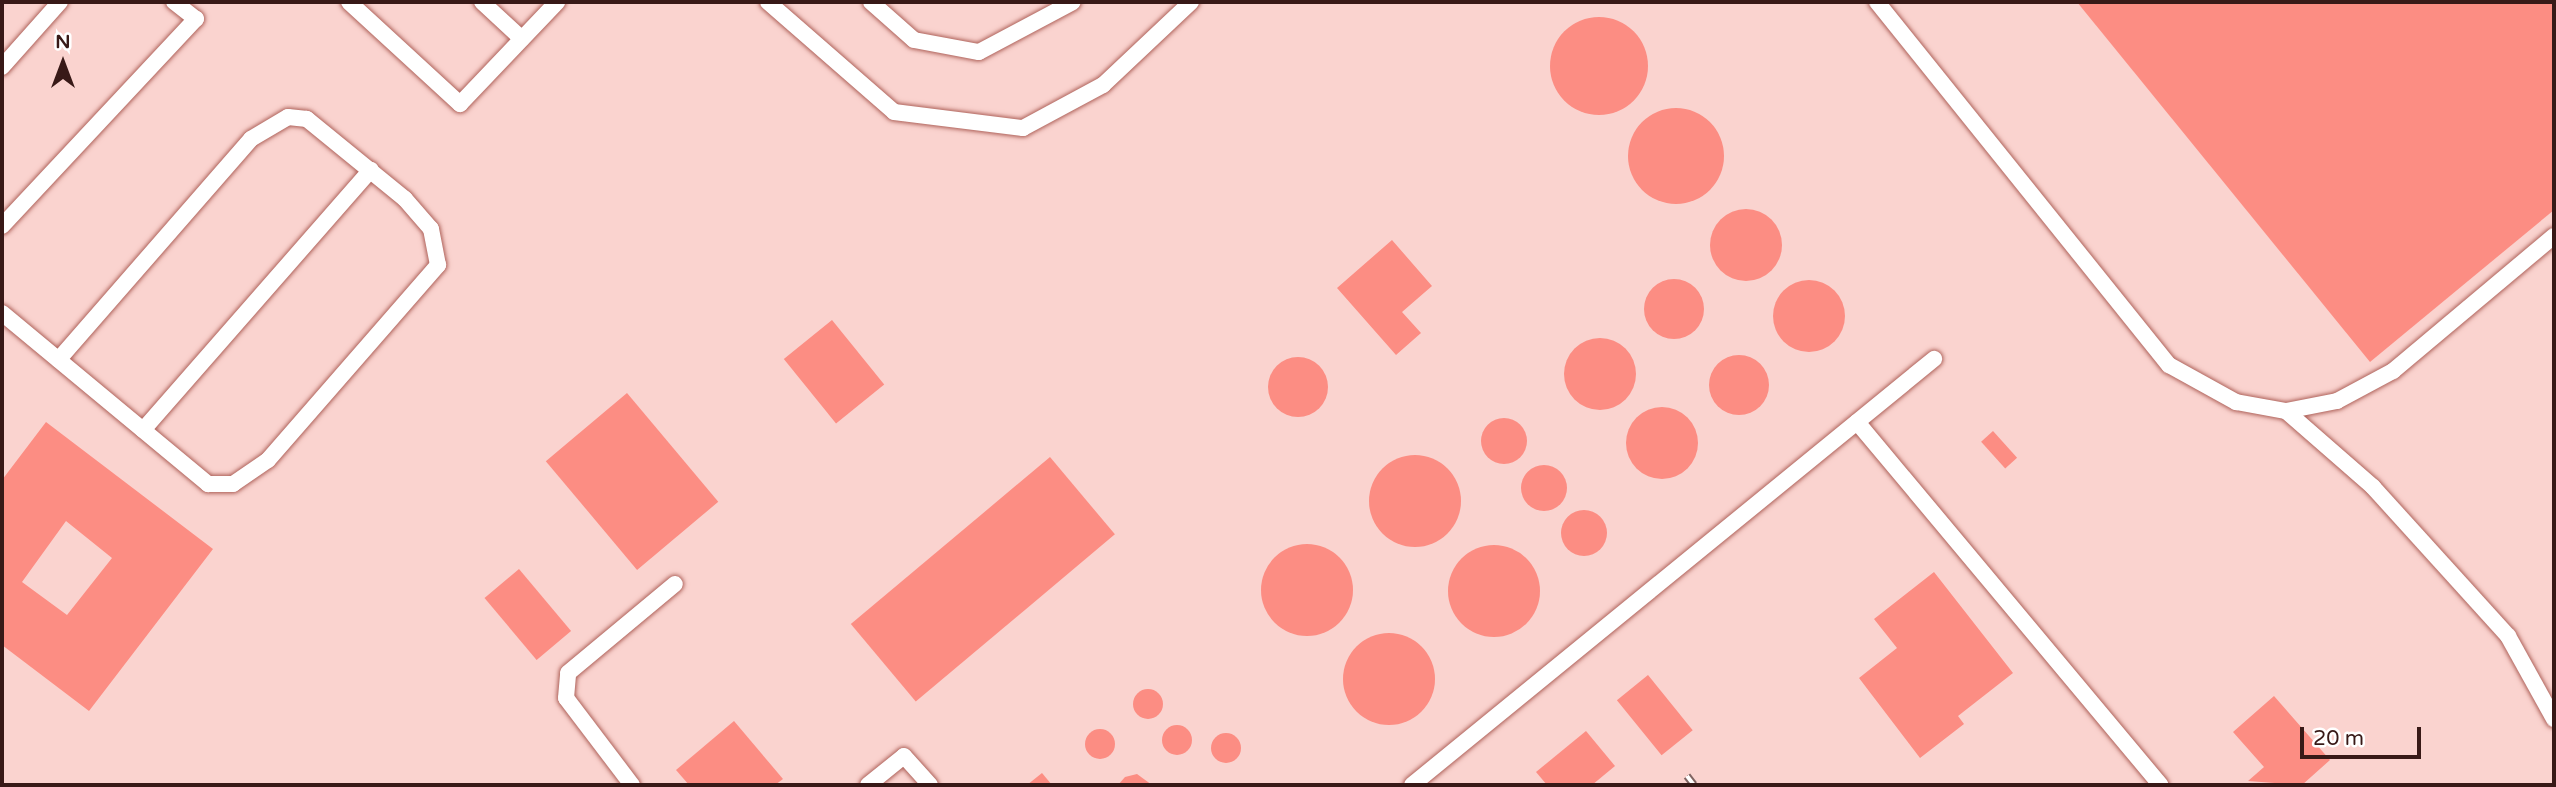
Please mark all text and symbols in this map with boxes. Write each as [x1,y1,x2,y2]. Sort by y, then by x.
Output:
north arrow [28,28,98,98]
text: N [55,31,71,53]
scale bar [2304,714,2425,758]
text: 20 m [2313,726,2364,751]

